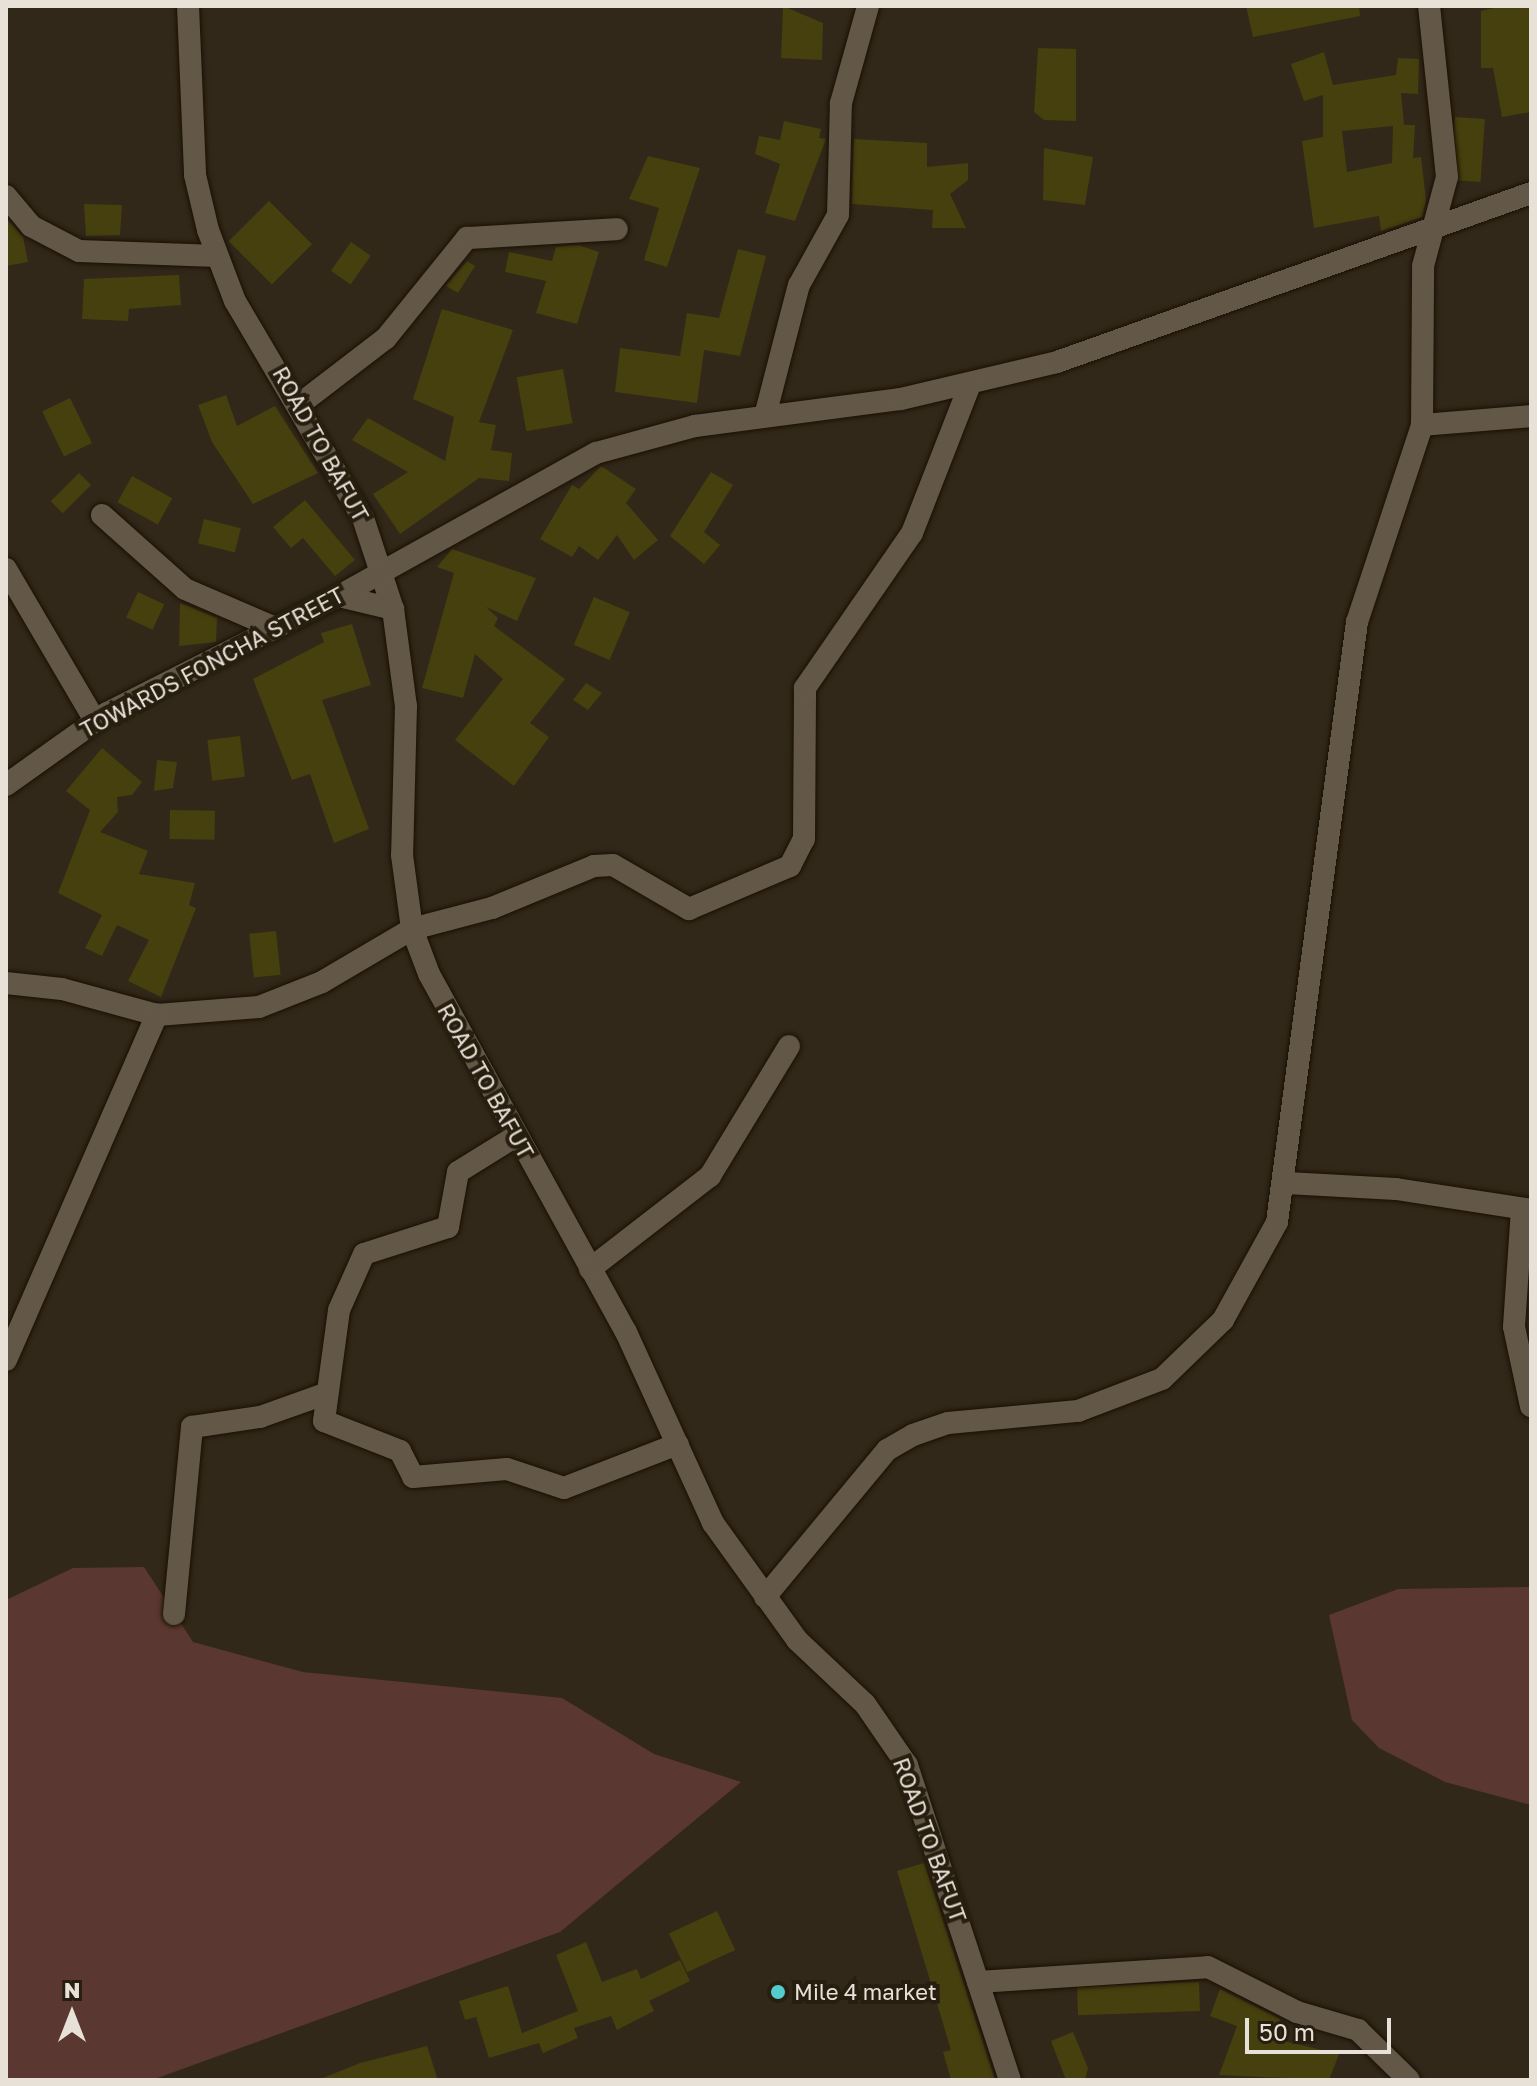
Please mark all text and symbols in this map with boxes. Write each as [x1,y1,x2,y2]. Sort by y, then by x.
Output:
street label: ROAD TO BAFUT [267,362,375,526]
street label: TOWARDS FONCHA STREET [76,581,348,743]
street label: ROAD TO BAFUT [432,999,540,1163]
street label: ROAD TO BAFUT [888,1754,972,1926]
north arrow [32,1974,112,2054]
text: N [64,1976,80,2003]
place label: Mile 4 market [794,1979,937,2005]
marker: Mile 4 market [769,1983,787,2001]
scale bar [1249,2002,1395,2052]
text: 50 m [1259,2017,1315,2046]

